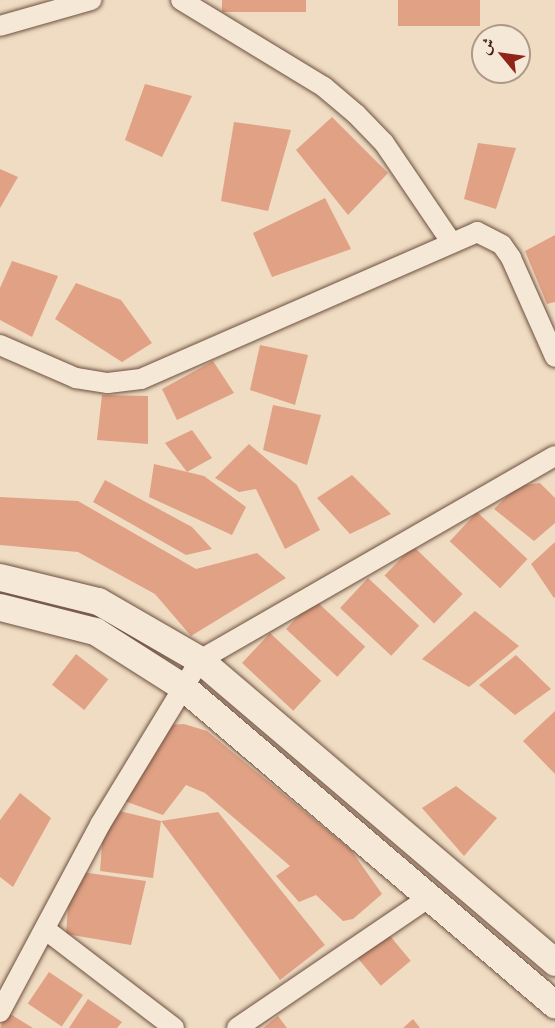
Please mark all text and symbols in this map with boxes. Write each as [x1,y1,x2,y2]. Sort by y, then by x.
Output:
north arrow [471,24,531,84]
text: ش [474,34,500,59]

